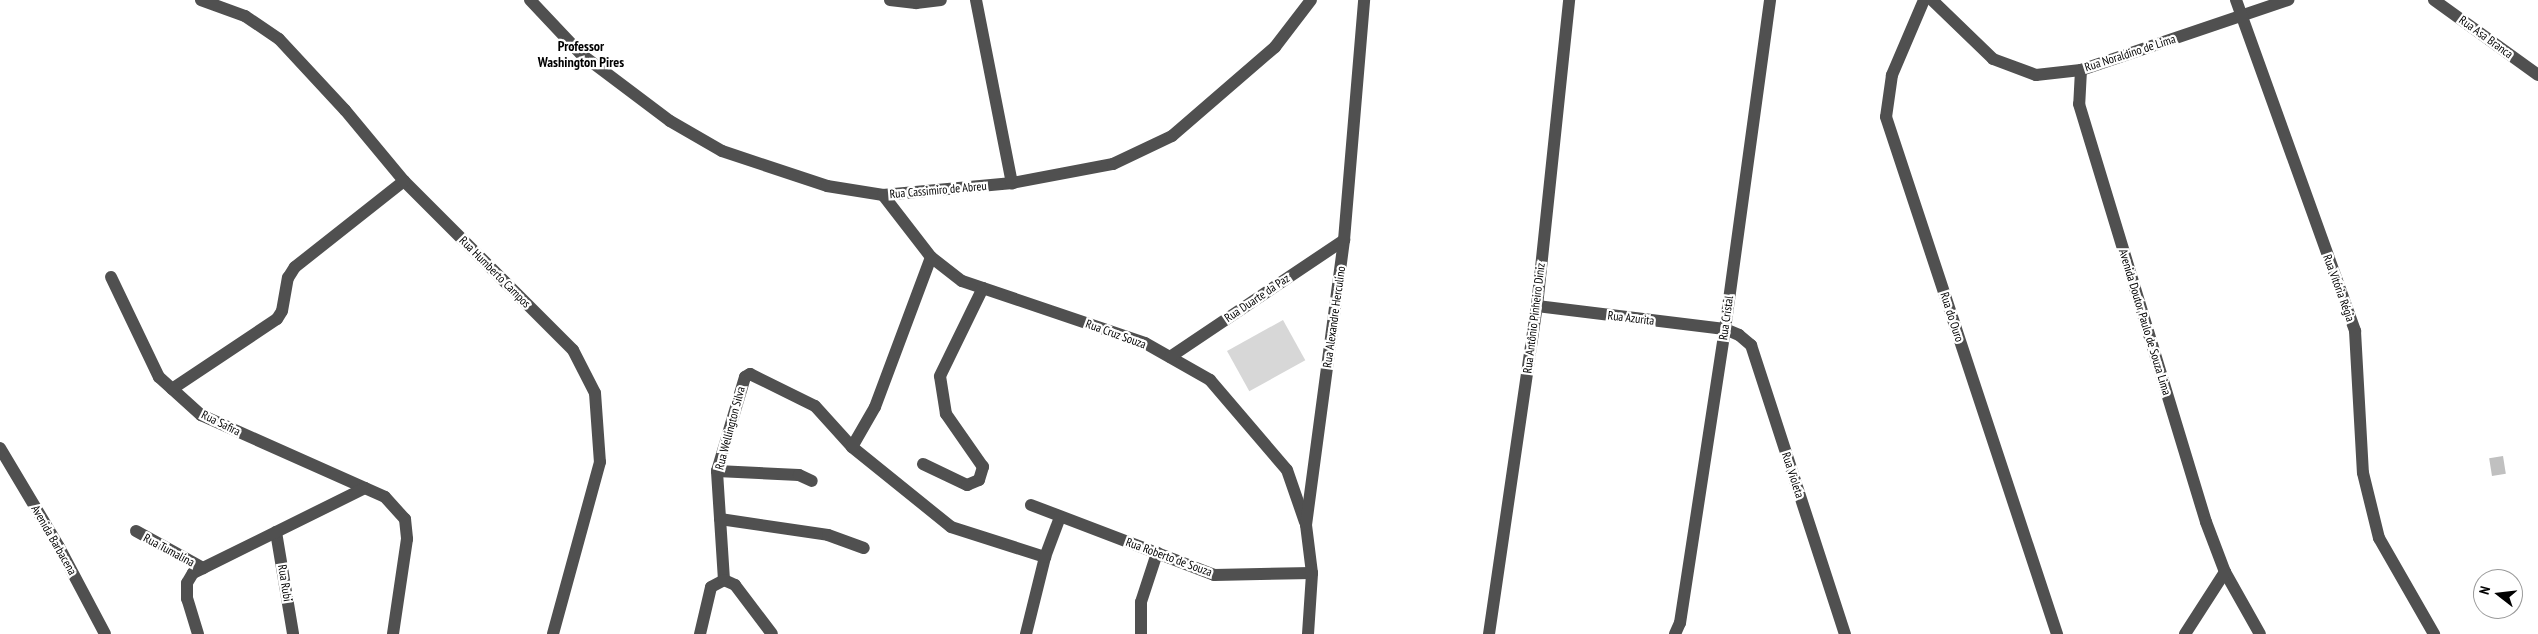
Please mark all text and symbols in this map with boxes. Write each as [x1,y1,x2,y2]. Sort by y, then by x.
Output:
street label: Rua Asa Branca [2456,13,2516,61]
street label: Rua Noraldino de Lima [2083,32,2177,74]
district label: Professor Washington Pires [538,38,624,70]
street label: Rua Cassimiro de Abreu [889,179,987,201]
street label: Rua Humberto Campos [456,233,534,311]
street label: Avenida Doutor Paulo de Souza Lima [2116,247,2174,397]
street label: Rua Vitória Régia [2320,252,2358,324]
street label: Rua Antônio Pinheiro Diniz [1520,262,1548,374]
street label: Rua Alexandre Herculino [1320,265,1348,369]
street label: Rua Duarte da Paz [1222,271,1292,325]
street label: Rua do Ouro [1937,290,1967,344]
street label: Rua Cristal [1716,295,1736,341]
street label: Rua Azurita [1607,308,1655,328]
street label: Rua Cruz Souza [1084,316,1148,352]
street label: Rua Wellington Silva [712,385,748,471]
street label: Rua Safira [199,407,243,439]
street label: Rua Violeta [1779,450,1807,500]
street label: Avenida Barbacena [28,503,80,577]
street label: Rua Tumalina [141,531,197,569]
street label: Rua Roberto de Souza [1124,535,1214,579]
street label: Rua Rubi [275,564,295,602]
north arrow [2473,569,2523,619]
text: N [2475,584,2494,596]

